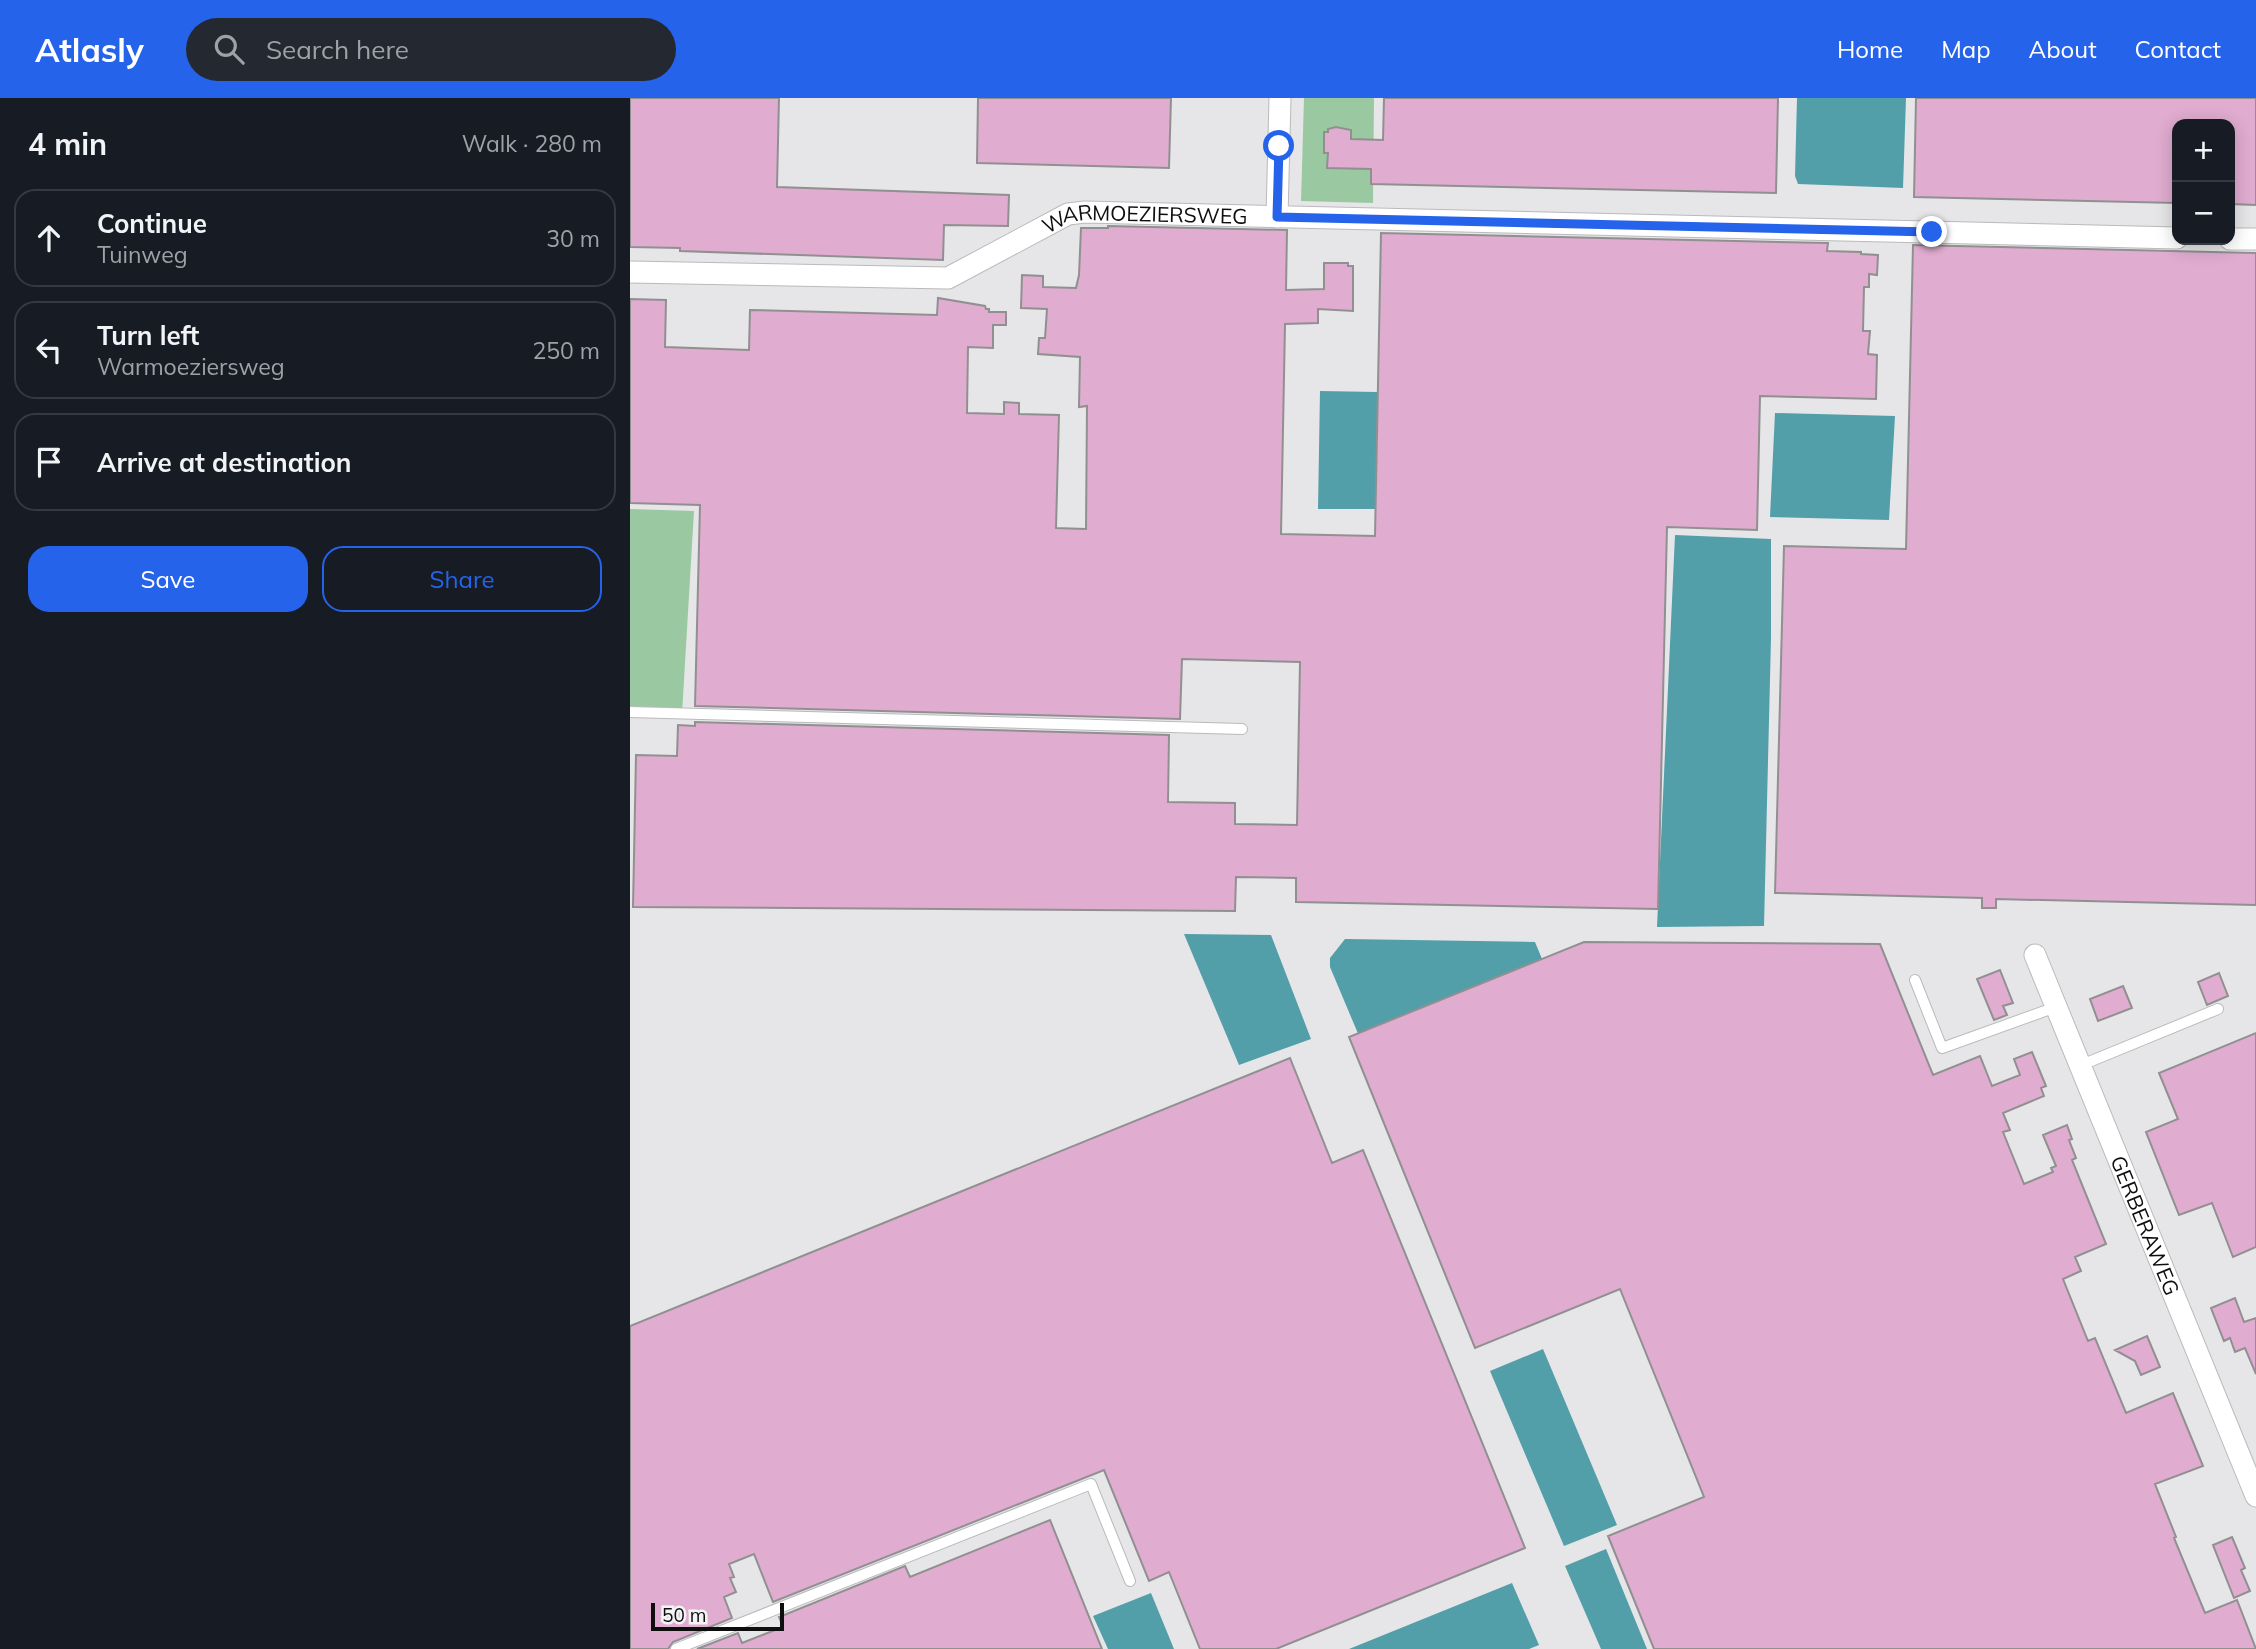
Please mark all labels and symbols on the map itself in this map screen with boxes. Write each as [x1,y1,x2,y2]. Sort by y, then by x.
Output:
route start [1263,130,1294,161]
street label: WARMOEZIERSWEG [1037,198,1248,239]
route end [1916,216,1947,247]
street label: GERBERAWEG [2105,1152,2186,1299]
scale bar [651,1600,784,1632]

